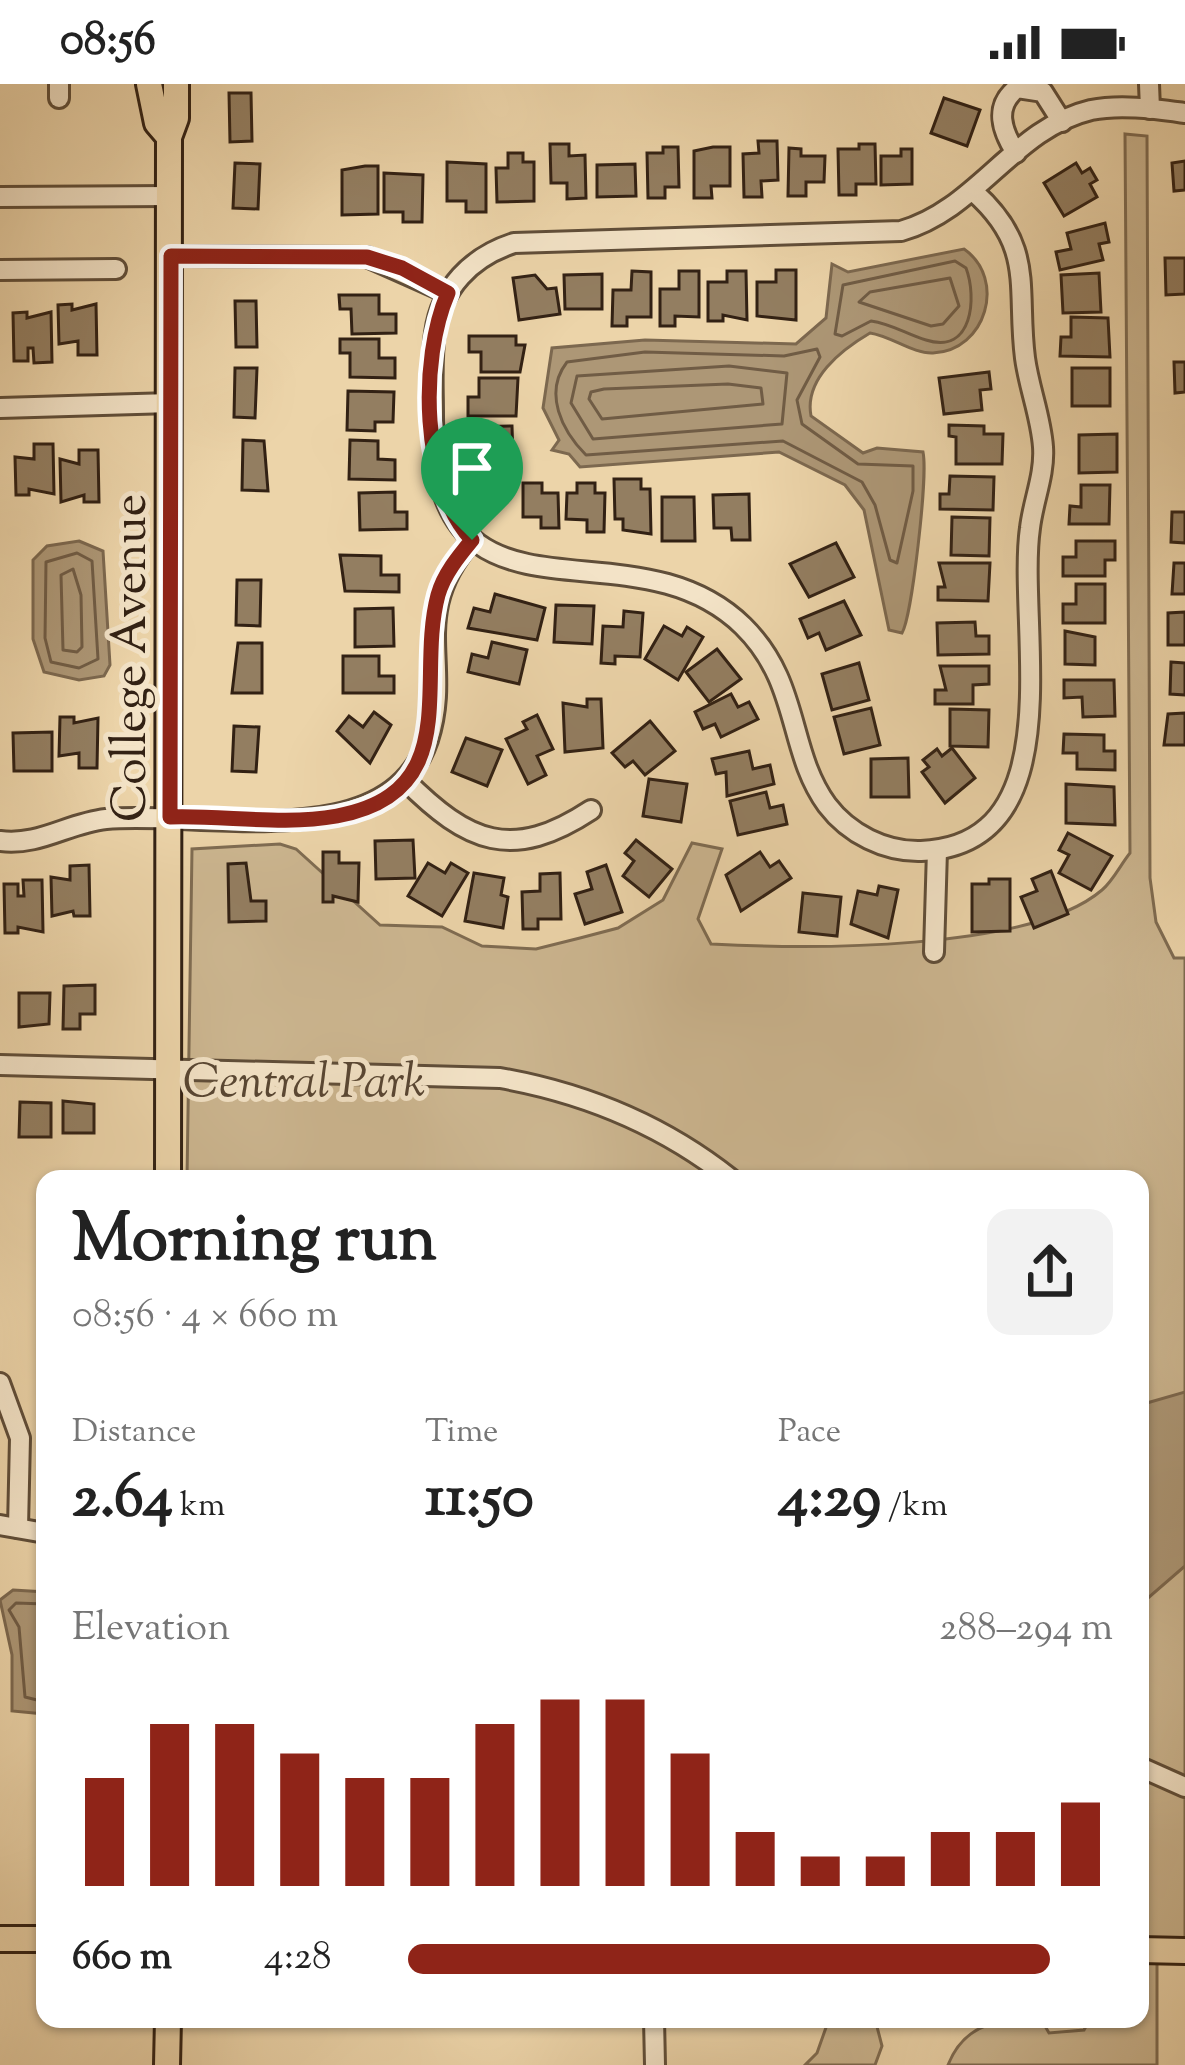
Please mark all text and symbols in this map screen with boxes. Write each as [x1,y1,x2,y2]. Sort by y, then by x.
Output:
text: 08:56 [60,10,156,75]
pin [421,417,523,540]
icon: arrive [439,435,505,501]
street label: College Avenue [99,494,168,822]
park label: Central Park [183,1050,425,1119]
text: Morning run [72,1196,437,1291]
button: share [987,1209,1113,1335]
text: 08:56 · 4 × 660 m [72,1289,338,1345]
text: Distance [72,1409,196,1457]
text: Time [425,1409,498,1457]
text: Pace [778,1409,841,1457]
text: 2.64 [72,1457,173,1544]
text: 11:50 [425,1457,534,1544]
text: 4:29 [778,1457,881,1544]
text: km [173,1483,225,1531]
text: /km [881,1483,948,1531]
text: Elevation [72,1602,230,1658]
text: 288–294 m [939,1602,1113,1658]
text: 660 m [72,1931,172,1987]
text: 4:28 [264,1931,332,1987]

